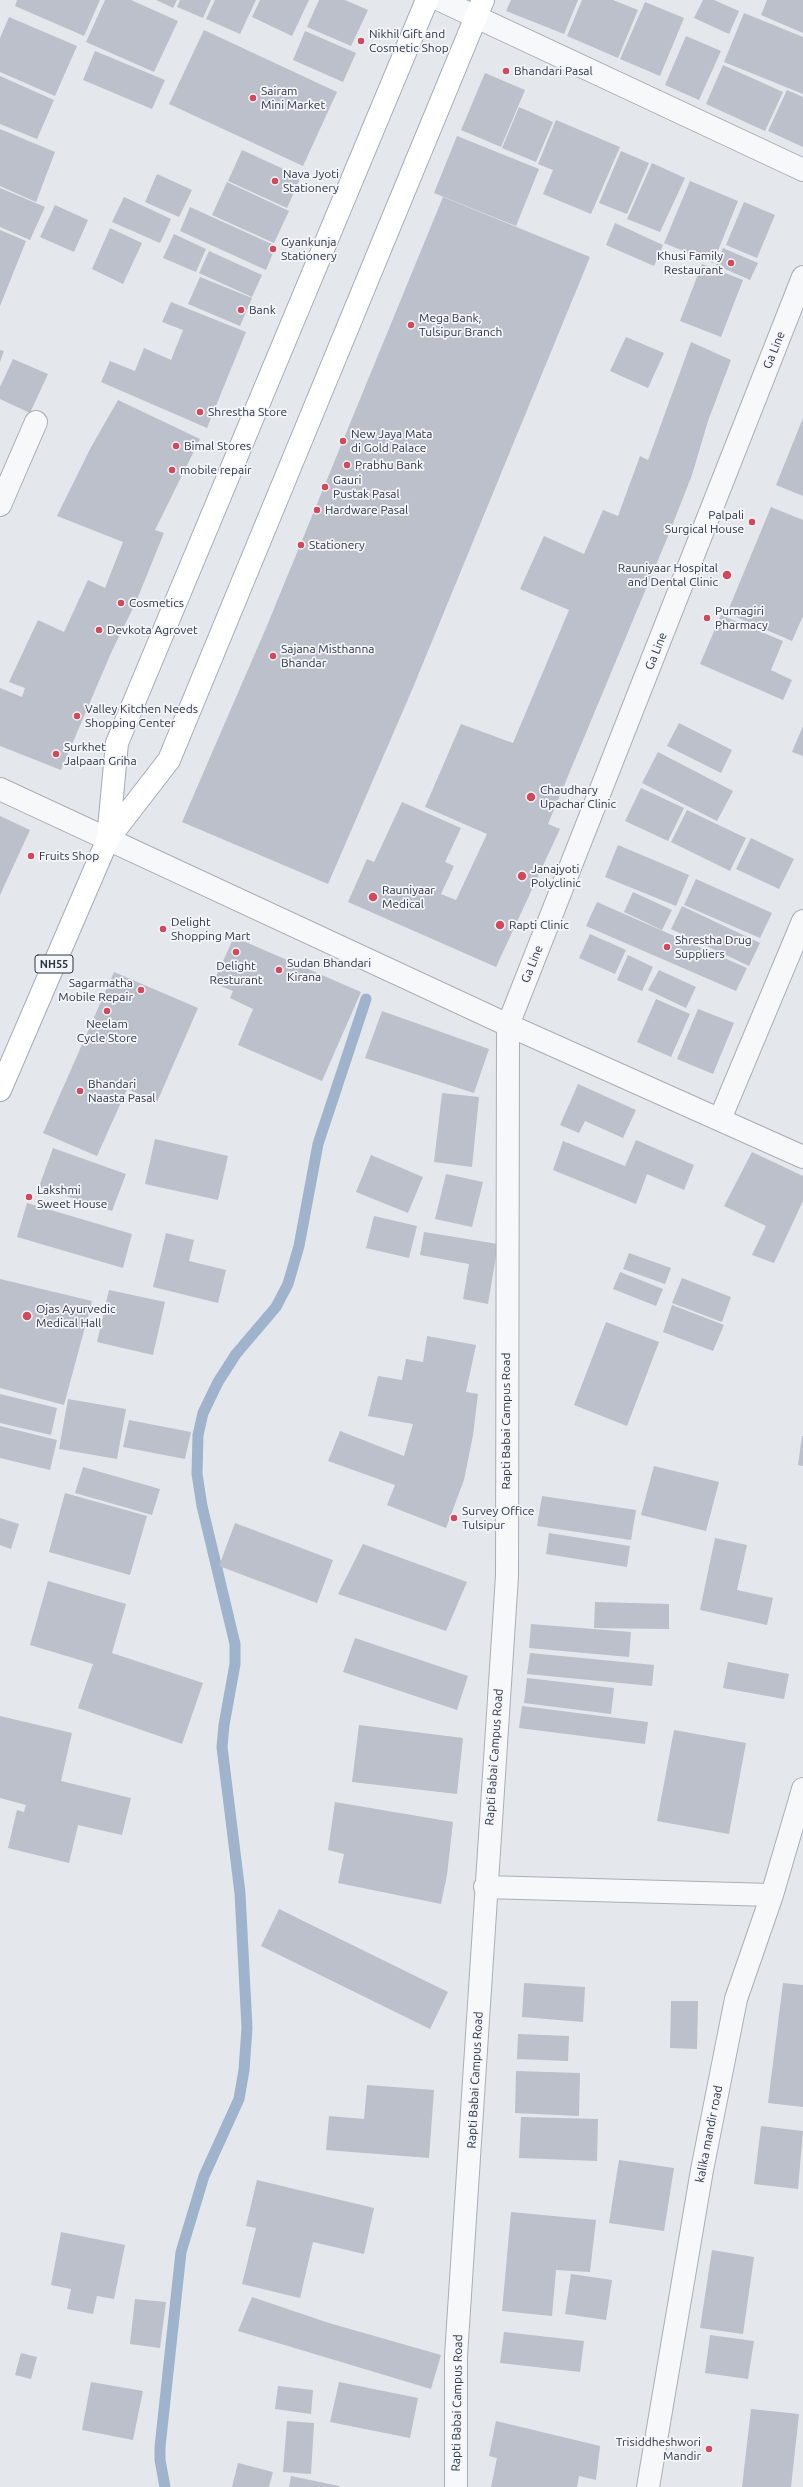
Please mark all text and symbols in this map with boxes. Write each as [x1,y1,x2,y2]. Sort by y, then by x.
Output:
place label: Nikhil Gift and Cosmetic Shop [369,27,449,55]
marker: Nikhil Gift and Cosmetic Shop [356,36,366,46]
place label: Bhandari Pasal [514,64,593,78]
marker: Bhandari Pasal [501,66,511,76]
place label: Sairam Mini Market [261,84,325,112]
marker: Sairam Mini Market [248,93,258,103]
place label: Nava Jyoti Stationery [283,167,339,195]
marker: Nava Jyoti Stationery [270,176,280,186]
place label: Gyankunja Stationery [281,235,337,263]
marker: Gyankunja Stationery [268,244,278,254]
place label: Khusi Family Restaurant [657,249,723,277]
marker: Khusi Family Restaurant [726,258,736,268]
place label: Bank [249,303,276,317]
marker: Bank [236,305,246,315]
place label: Mega Bank, Tulsipur Branch [419,311,502,339]
marker: Mega Bank, Tulsipur Branch [406,320,416,330]
street label: Ga Line [760,329,788,371]
place label: Shrestha Store [208,405,287,419]
marker: Shrestha Store [195,407,205,417]
place label: New Jaya Mata di Gold Palace [351,427,432,455]
marker: New Jaya Mata di Gold Palace [338,436,348,446]
place label: Bimal Stores [184,439,251,453]
marker: Bimal Stores [171,441,181,451]
place label: Prabhu Bank [355,458,423,472]
marker: Prabhu Bank [342,460,352,470]
place label: mobile repair [180,463,252,477]
marker: mobile repair [167,465,177,475]
place label: Gauri Pustak Pasal [333,473,400,501]
marker: Gauri Pustak Pasal [320,482,330,492]
place label: Hardware Pasal [325,503,408,517]
marker: Hardware Pasal [312,505,322,515]
place label: Palpali Surgical House [665,508,744,536]
marker: Palpali Surgical House [747,517,757,527]
place label: Stationery [309,538,365,552]
marker: Stationery [296,540,306,550]
place label: Rauniyaar Hospital and Dental Clinic [618,561,718,589]
marker: Rauniyaar Hospital and Dental Clinic [721,569,733,581]
place label: Cosmetics [129,596,184,610]
marker: Cosmetics [116,598,126,608]
place label: Purnagiri Pharmacy [715,604,768,632]
marker: Purnagiri Pharmacy [702,613,712,623]
place label: Devkota Agrovet [107,623,198,637]
marker: Devkota Agrovet [94,625,104,635]
street label: Ga Line [642,630,670,672]
place label: Sajana Misthanna Bhandar [281,642,374,670]
marker: Sajana Misthanna Bhandar [268,651,278,661]
place label: Valley Kitchen Needs Shopping Center [85,702,198,730]
marker: Valley Kitchen Needs Shopping Center [72,711,82,721]
place label: Surkhet Jalpaan Griha [64,740,137,768]
marker: Surkhet Jalpaan Griha [51,749,61,759]
place label: Chaudhary Upachar Clinic [540,783,616,811]
marker: Chaudhary Upachar Clinic [525,791,537,803]
place label: Fruits Shop [39,849,99,863]
marker: Fruits Shop [26,851,36,861]
place label: Janajyoti Polyclinic [531,862,581,890]
marker: Janajyoti Polyclinic [516,870,528,882]
place label: Rauniyaar Medical [382,883,435,911]
marker: Rauniyaar Medical [367,891,379,903]
place label: Delight Shopping Mart [171,915,250,943]
place label: Rapti Clinic [509,918,569,932]
marker: Rapti Clinic [494,919,506,931]
marker: Delight Shopping Mart [158,924,168,934]
place label: Shrestha Drug Suppliers [675,933,752,961]
marker: Shrestha Drug Suppliers [662,942,672,952]
street label: Ga Line [518,943,546,985]
marker: Delight Resturant [231,947,241,957]
road number: NH55 [35,955,73,973]
place label: Sudan Bhandari Kirana [287,956,371,984]
place label: Delight Resturant [209,959,263,987]
marker: Sudan Bhandari Kirana [274,965,284,975]
place label: Sagarmatha Mobile Repair [58,976,133,1004]
marker: Sagarmatha Mobile Repair [136,985,146,995]
marker: Neelam Cycle Store [102,1006,112,1016]
place label: Neelam Cycle Store [77,1017,137,1045]
place label: Bhandari Naasta Pasal [88,1077,155,1105]
marker: Bhandari Naasta Pasal [75,1086,85,1096]
place label: Lakshmi Sweet House [37,1183,107,1211]
marker: Lakshmi Sweet House [24,1192,34,1202]
place label: Ojas Ayurvedic Medical Hall [36,1302,116,1330]
marker: Ojas Ayurvedic Medical Hall [21,1310,33,1322]
street label: Rapti Babai Campus Road [499,1352,513,1490]
place label: Survey Office Tulsipur [462,1504,534,1532]
marker: Survey Office Tulsipur [449,1513,459,1523]
street label: Rapti Babai Campus Road [482,1688,506,1826]
street label: Rapti Babai Campus Road [464,2011,486,2149]
street label: kalika mandir road [693,2084,725,2184]
street label: Rapti Babai Campus Road [449,2334,465,2472]
place label: Trisiddheshwori Mandir [616,2435,701,2463]
marker: Trisiddheshwori Mandir [704,2444,714,2454]

